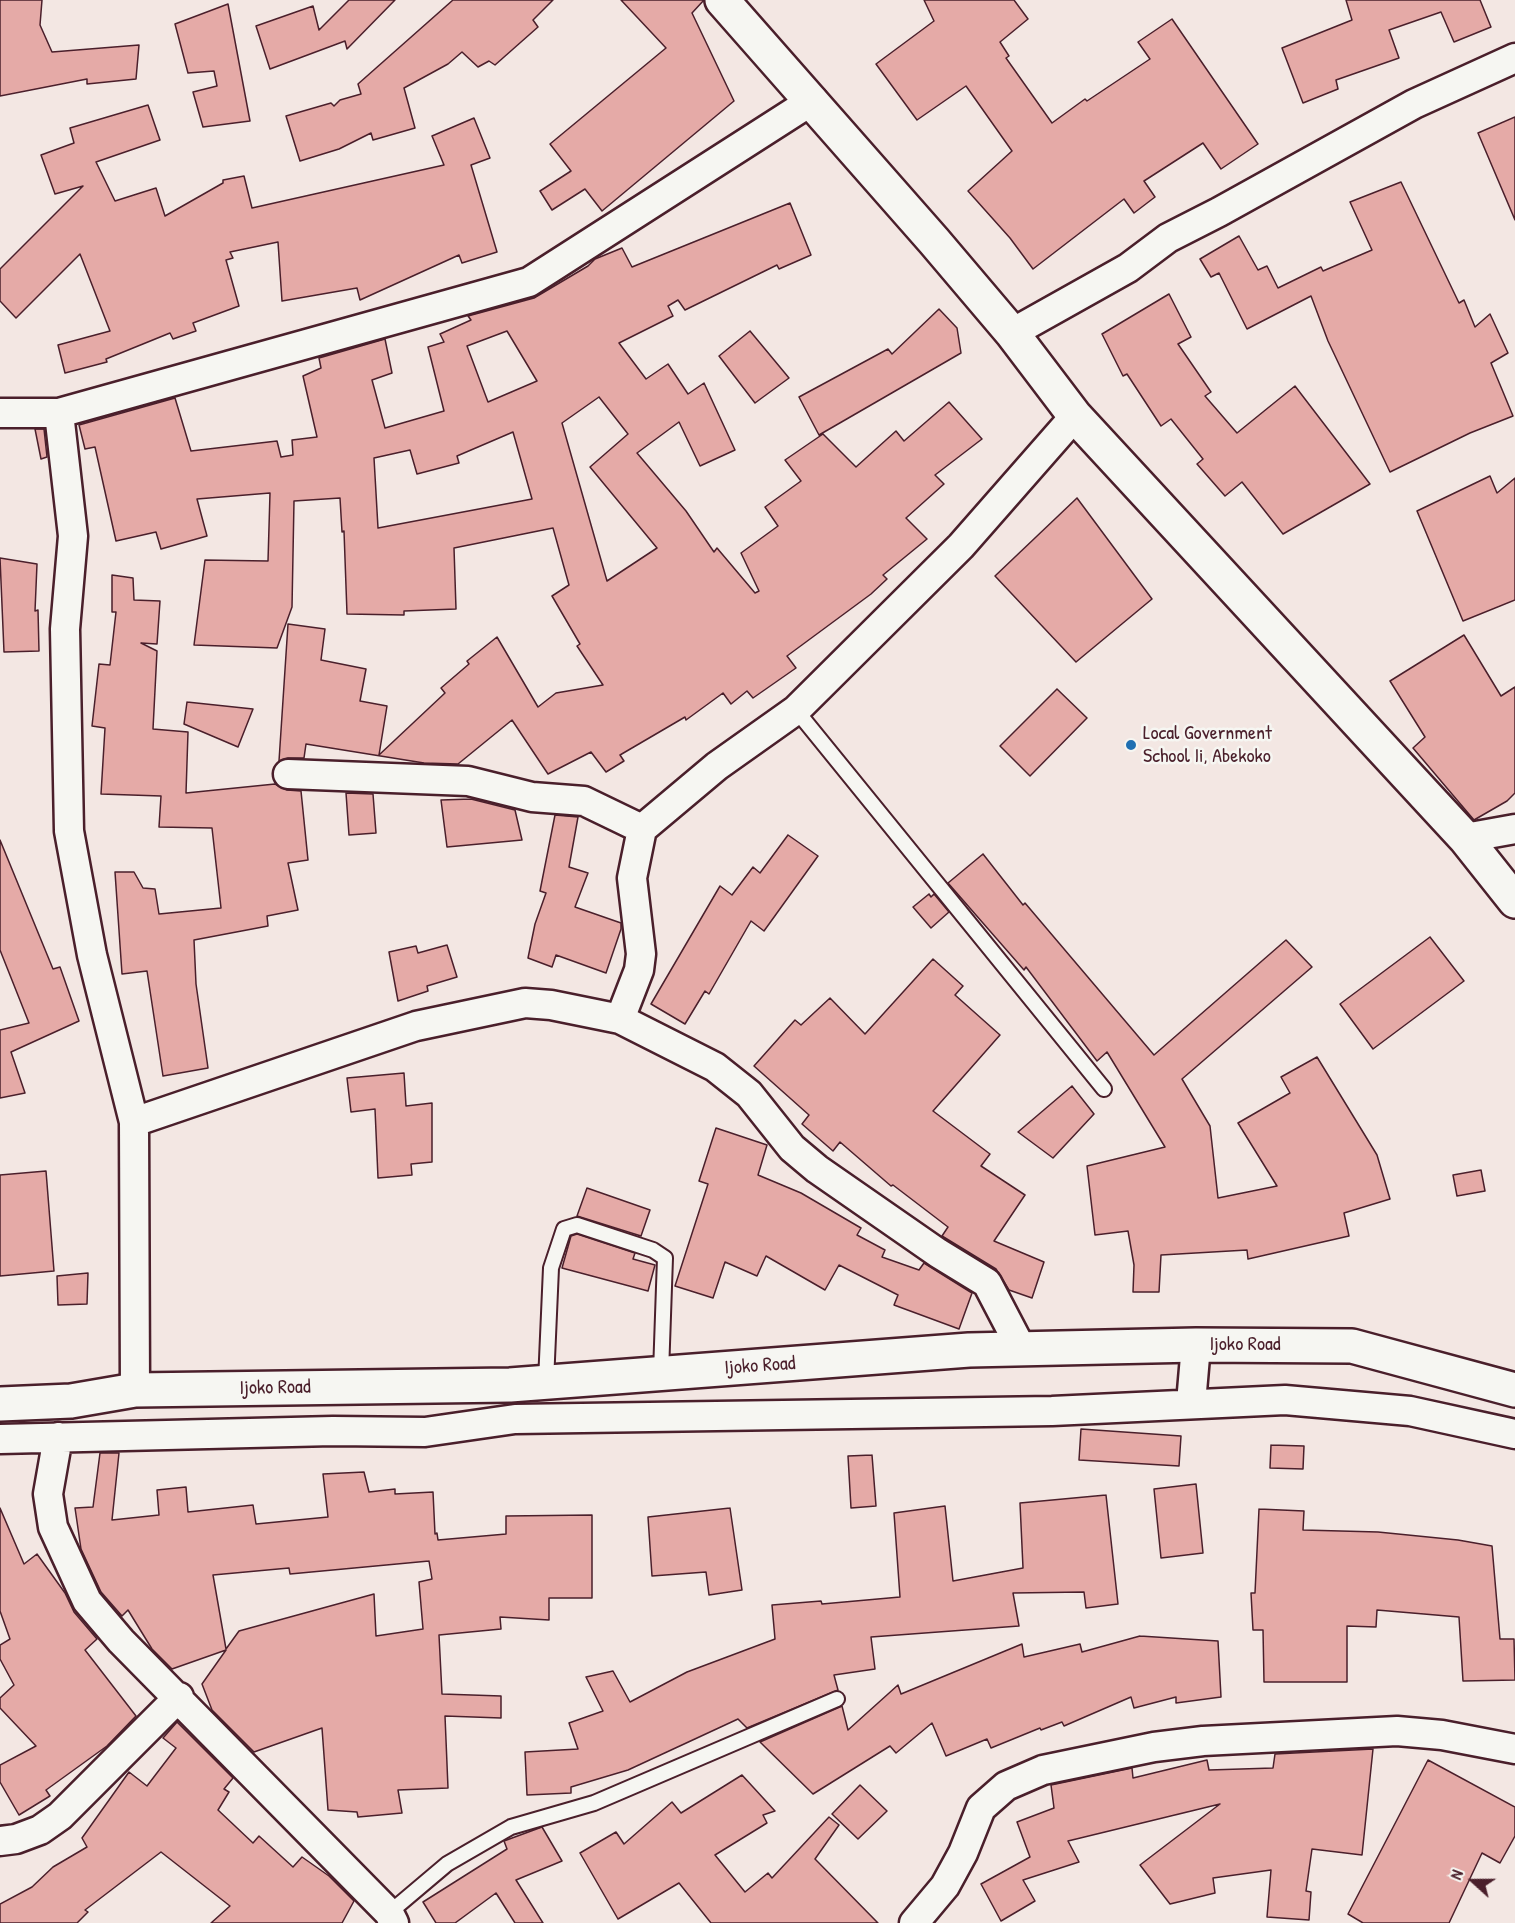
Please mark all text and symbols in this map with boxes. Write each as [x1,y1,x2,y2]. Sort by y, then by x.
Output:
place label: Local Government School Ii, Abekoko [1143,722,1272,769]
marker: Local Government School Ii, Abekoko [1124,738,1138,752]
street label: Ijoko Road [1209,1333,1281,1357]
street label: Ijoko Road [724,1352,796,1380]
street label: Ijoko Road [239,1375,311,1401]
north arrow [1443,1851,1503,1911]
text: N [1444,1867,1468,1882]

